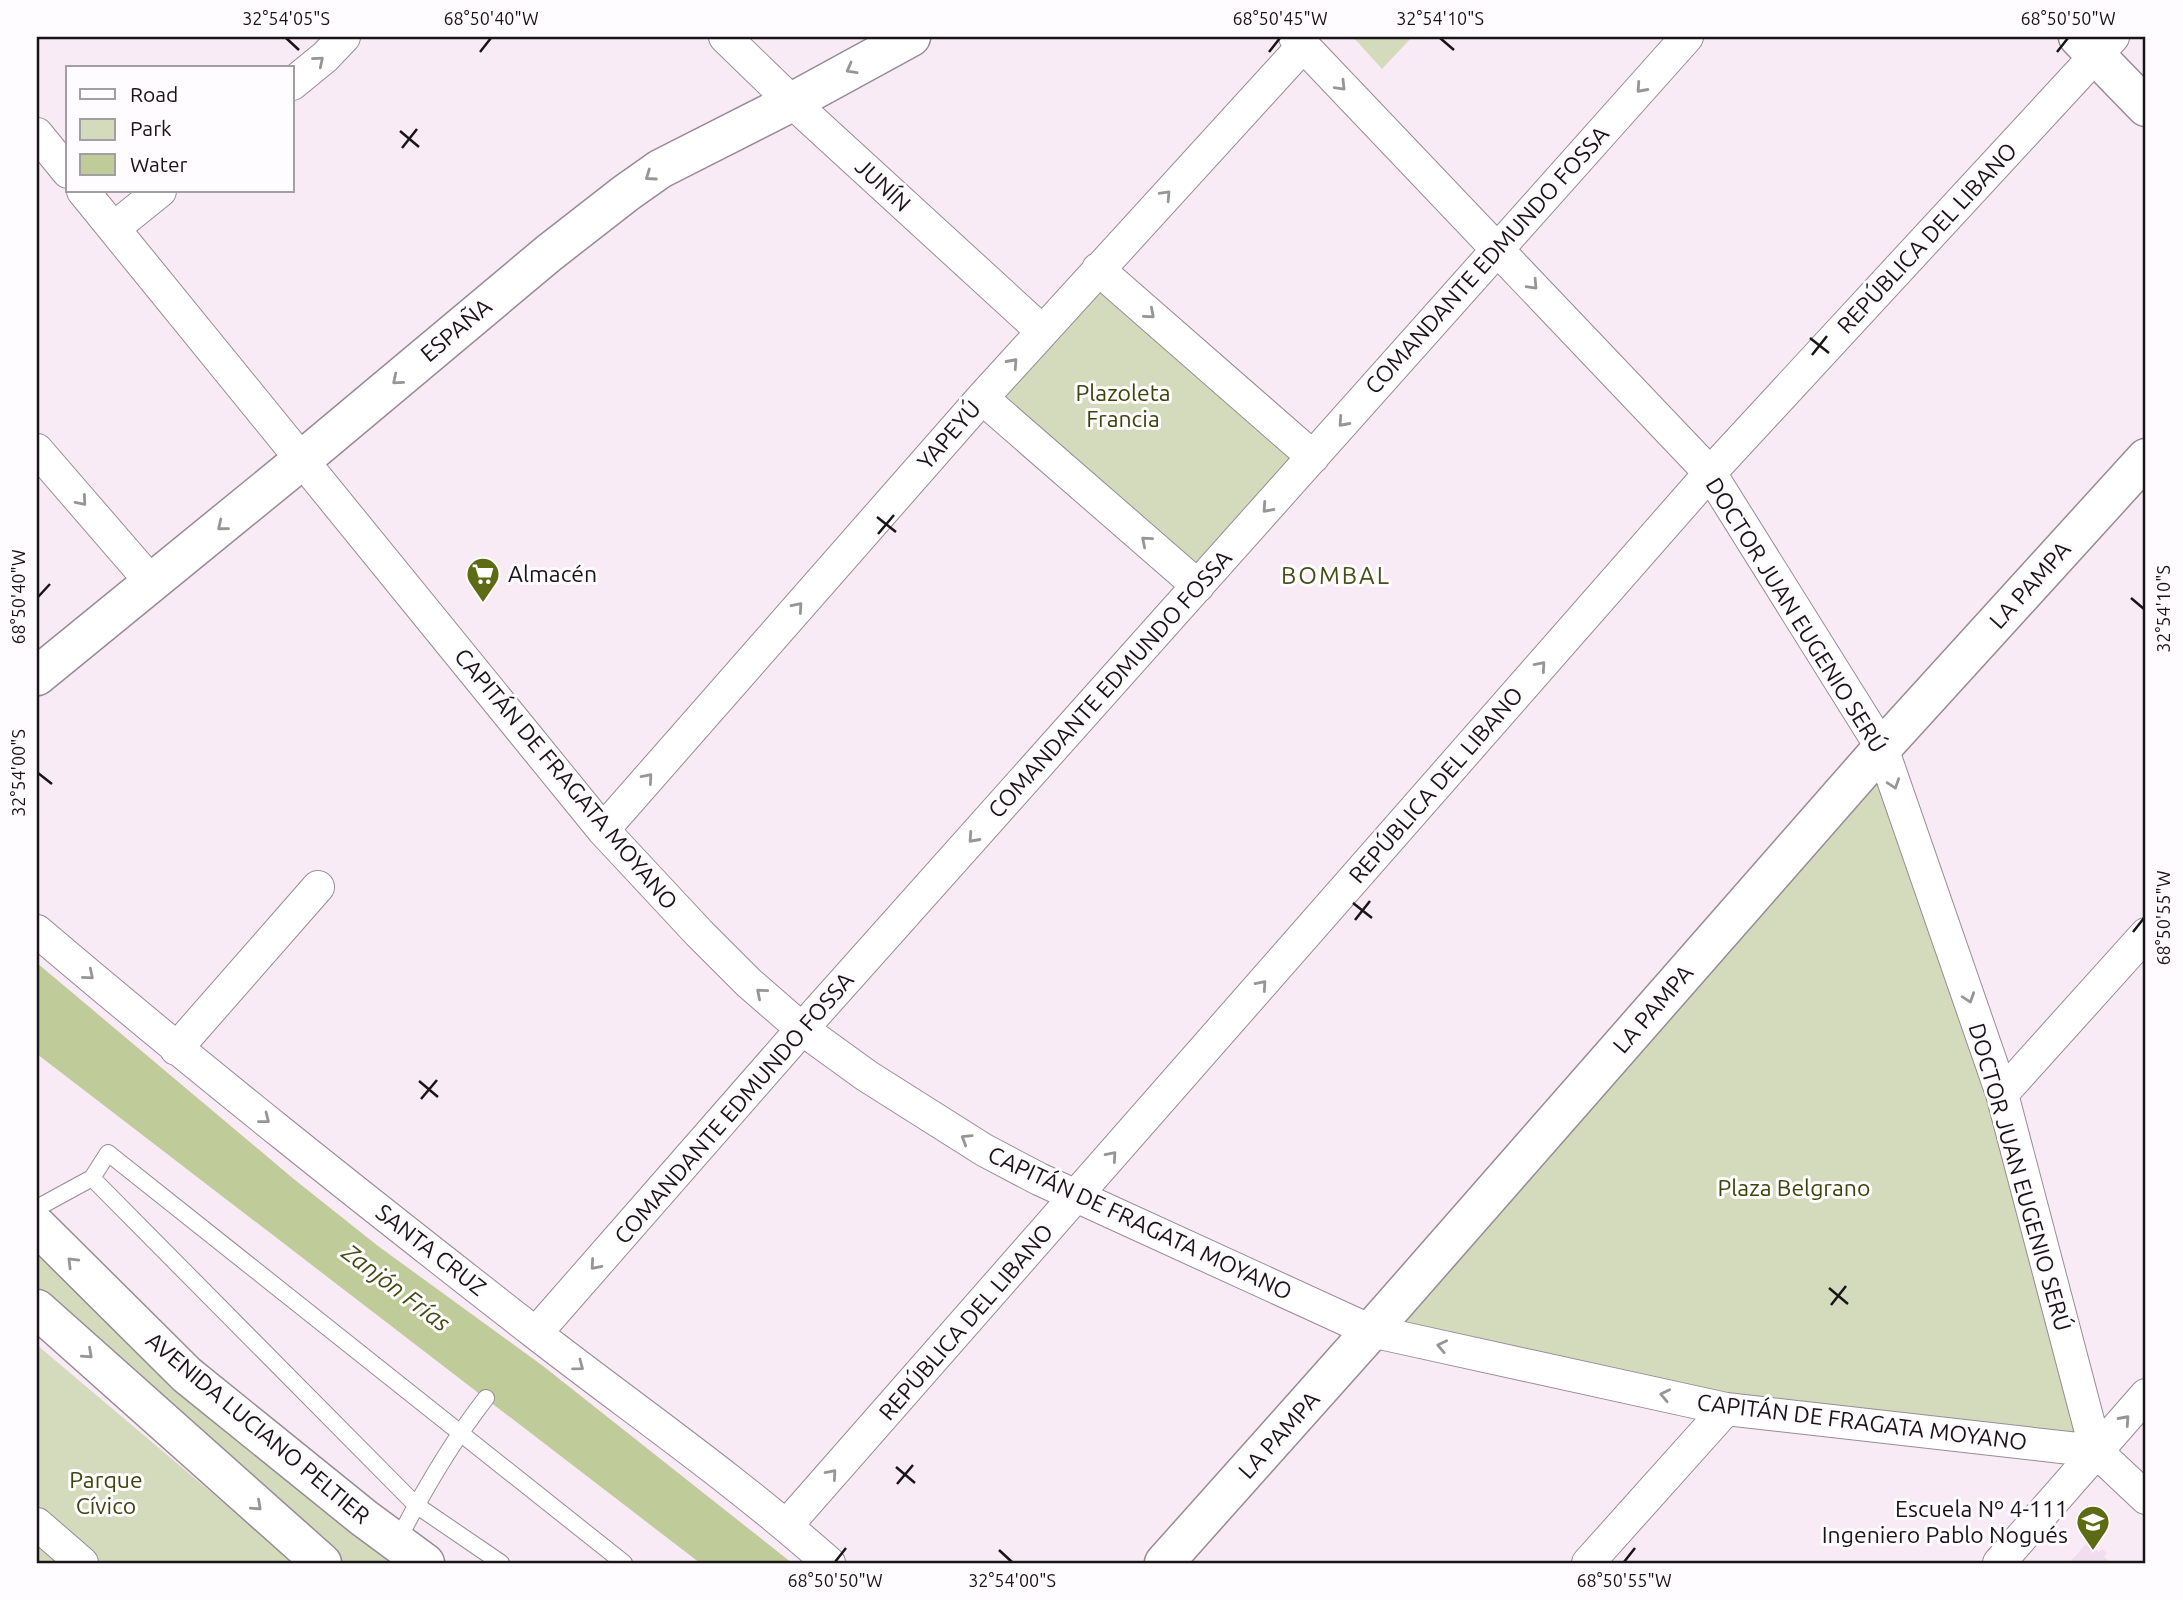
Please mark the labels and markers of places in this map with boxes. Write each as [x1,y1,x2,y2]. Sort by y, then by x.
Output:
supermarket icon: Almacén [464,555,502,604]
place label: Almacén [508,561,597,586]
place label: Escuela Nº 4-111 Ingeniero Pablo Nogués [1822,1496,2068,1547]
school or university icon: Escuela Nº 4-111 Ingeniero Pablo Nogués [2074,1503,2112,1552]

